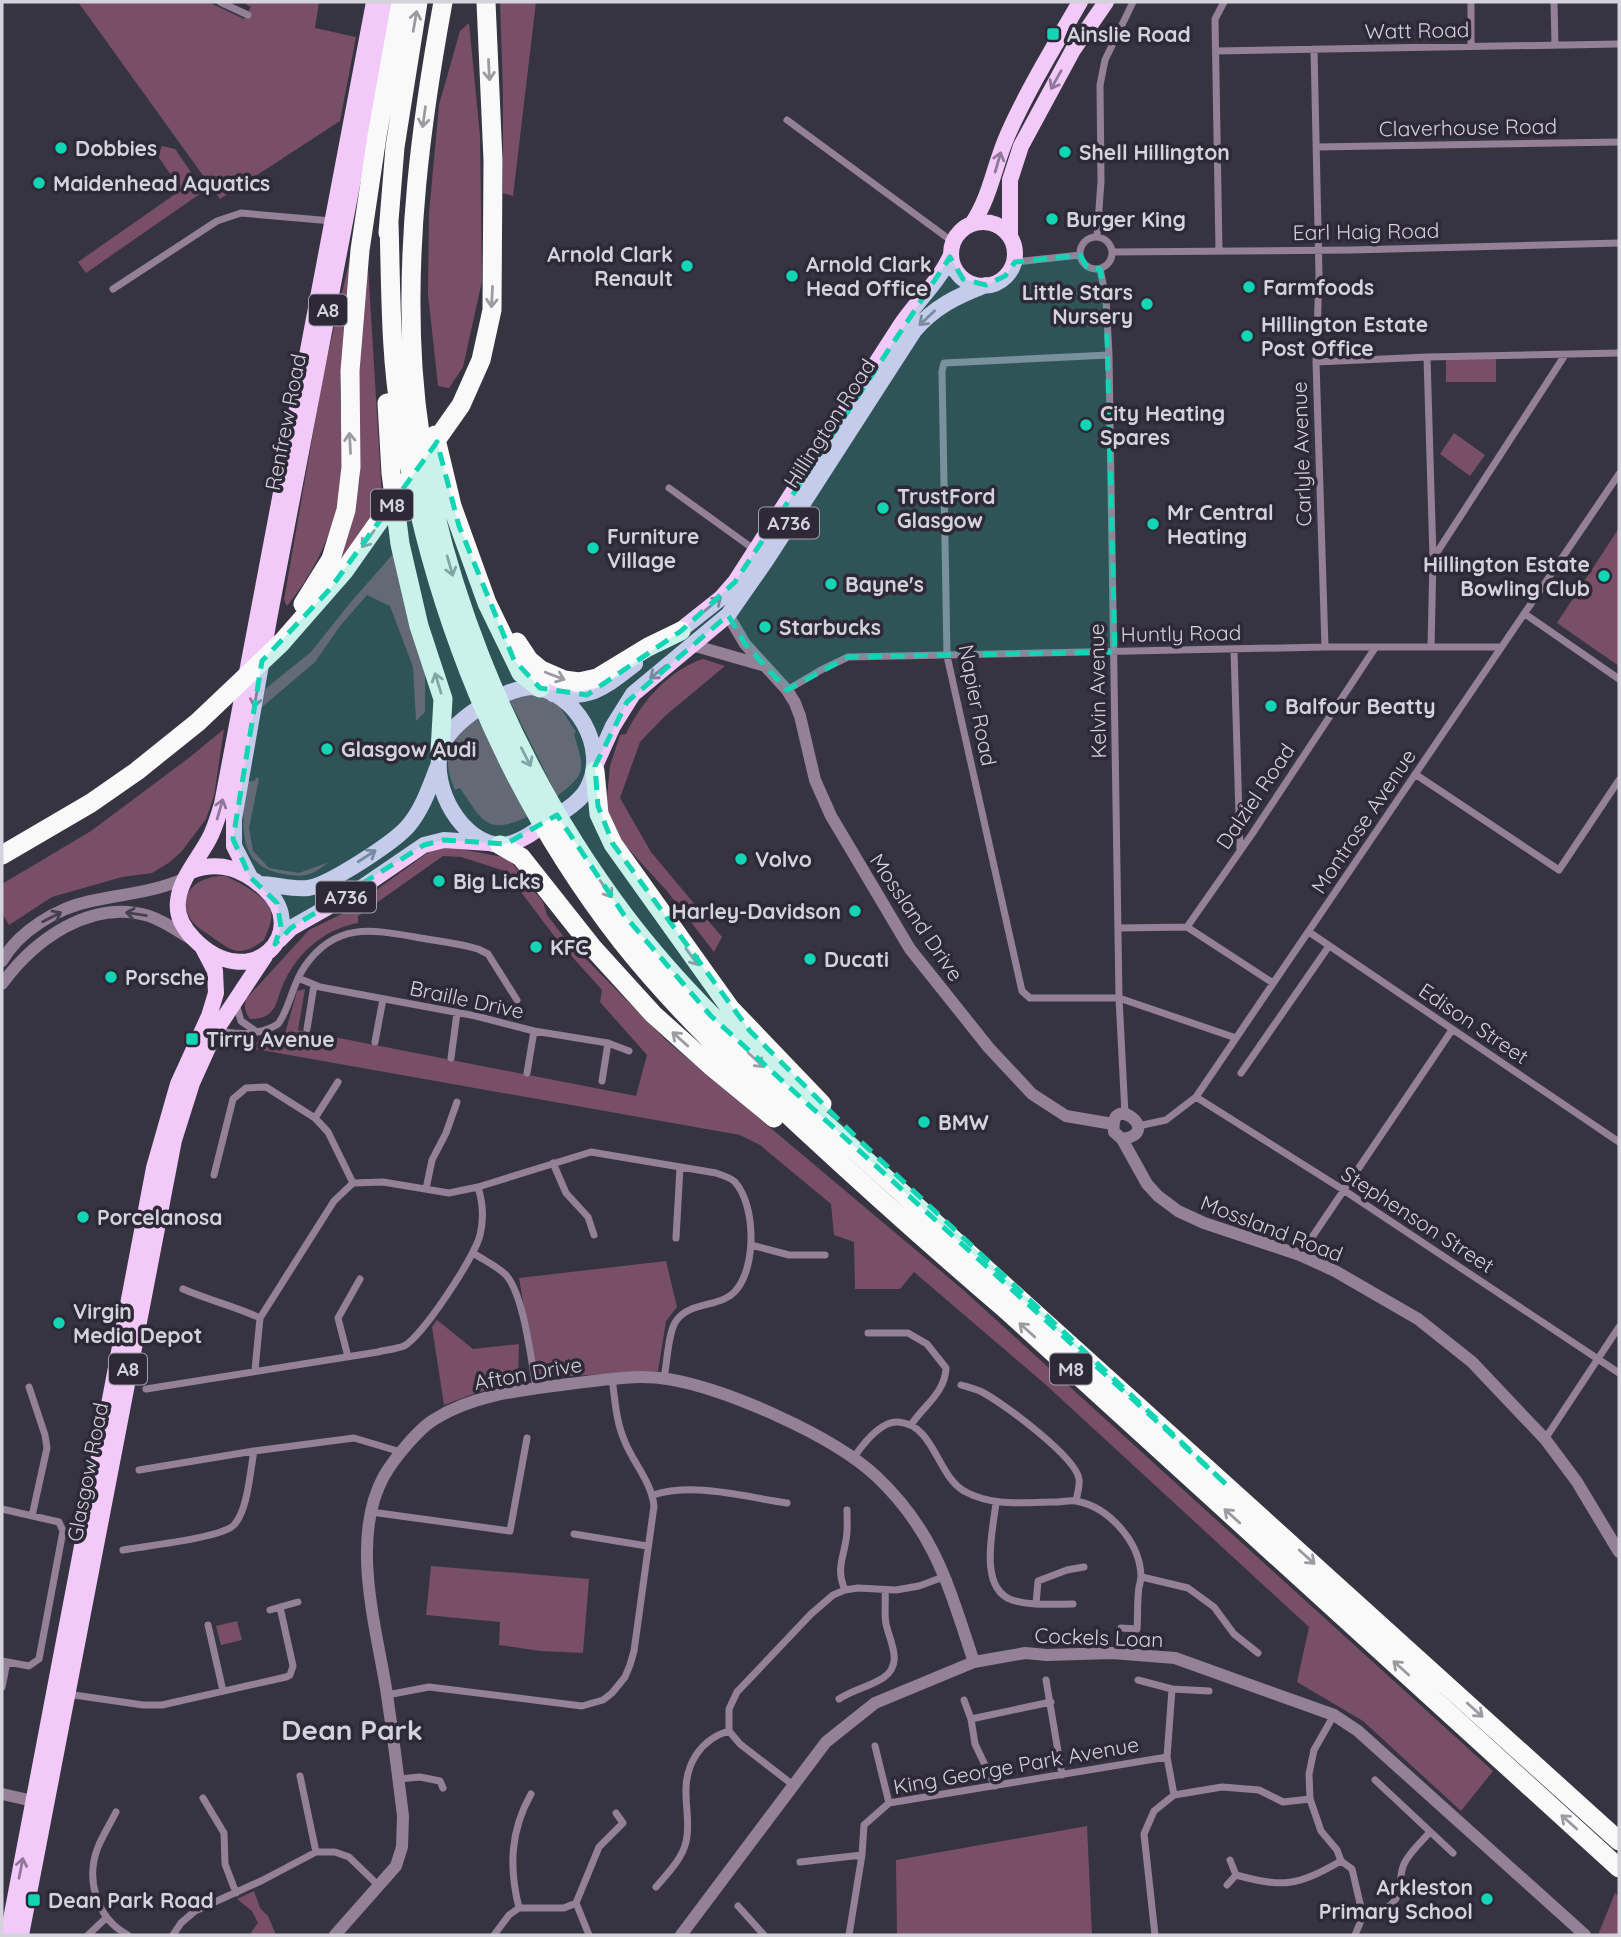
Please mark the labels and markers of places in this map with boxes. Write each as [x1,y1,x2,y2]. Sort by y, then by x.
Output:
place label: Ainslie Road [1067,21,1191,47]
marker: Ainslie Road [1045,26,1061,42]
place label: Dobbies [75,135,157,161]
place label: Shell Hillington [1079,139,1230,165]
marker: Dobbies [53,140,69,156]
marker: Shell Hillington [1057,144,1073,160]
place label: Maidenhead Aquatics [53,170,270,196]
marker: Maidenhead Aquatics [31,175,47,191]
place label: Burger King [1066,206,1186,232]
marker: Burger King [1044,211,1060,227]
place label: Arnold Clark Renault [547,241,673,291]
place label: Arnold Clark Head Office [806,251,932,301]
marker: Arnold Clark Renault [679,258,695,274]
marker: Arnold Clark Head Office [784,268,800,284]
place label: Farmfoods [1263,274,1374,300]
place label: Little Stars Nursery [1022,279,1133,329]
marker: Farmfoods [1241,279,1257,295]
marker: Little Stars Nursery [1139,296,1155,312]
place label: Hillington Estate Post Office [1261,311,1428,361]
marker: Hillington Estate Post Office [1239,328,1255,344]
place label: City Heating Spares [1100,400,1225,450]
marker: City Heating Spares [1078,417,1094,433]
place label: TrustFord Glasgow [897,483,995,533]
place label: Mr Central Heating [1167,499,1274,549]
marker: TrustFord Glasgow [875,500,891,516]
marker: Mr Central Heating [1145,516,1161,532]
place label: Furniture Village [607,523,699,573]
marker: Furniture Village [585,540,601,556]
place label: Hillington Estate Bowling Club [1423,551,1590,601]
marker: Hillington Estate Bowling Club [1596,568,1612,584]
place label: Bayne's [845,571,924,597]
marker: Bayne's [823,576,839,592]
place label: Starbucks [779,614,881,640]
marker: Starbucks [757,619,773,635]
place label: Balfour Beatty [1285,693,1436,719]
marker: Balfour Beatty [1263,698,1279,714]
place label: Glasgow Audi [341,736,476,762]
marker: Glasgow Audi [319,741,335,757]
place label: Volvo [755,846,812,872]
marker: Volvo [733,851,749,867]
place label: Big Licks [453,868,541,894]
marker: Big Licks [431,873,447,889]
place label: Harley-Davidson [672,898,841,924]
marker: Harley-Davidson [847,903,863,919]
place label: KFC [550,934,589,960]
marker: KFC [528,939,544,955]
place label: Ducati [824,946,889,972]
marker: Ducati [802,951,818,967]
place label: Porsche [125,964,205,990]
marker: Porsche [103,969,119,985]
place label: Tirry Avenue [206,1026,335,1052]
marker: Tirry Avenue [184,1031,200,1047]
place label: BMW [938,1109,989,1135]
marker: BMW [916,1114,932,1130]
place label: Porcelanosa [97,1204,222,1230]
marker: Porcelanosa [75,1209,91,1225]
place label: Virgin Media Depot [73,1298,202,1348]
marker: Virgin Media Depot [51,1315,67,1331]
place label: Arkleston Primary School [1319,1874,1473,1924]
place label: Dean Park Road [48,1887,214,1913]
marker: Arkleston Primary School [1479,1891,1495,1907]
marker: Dean Park Road [26,1892,42,1908]

